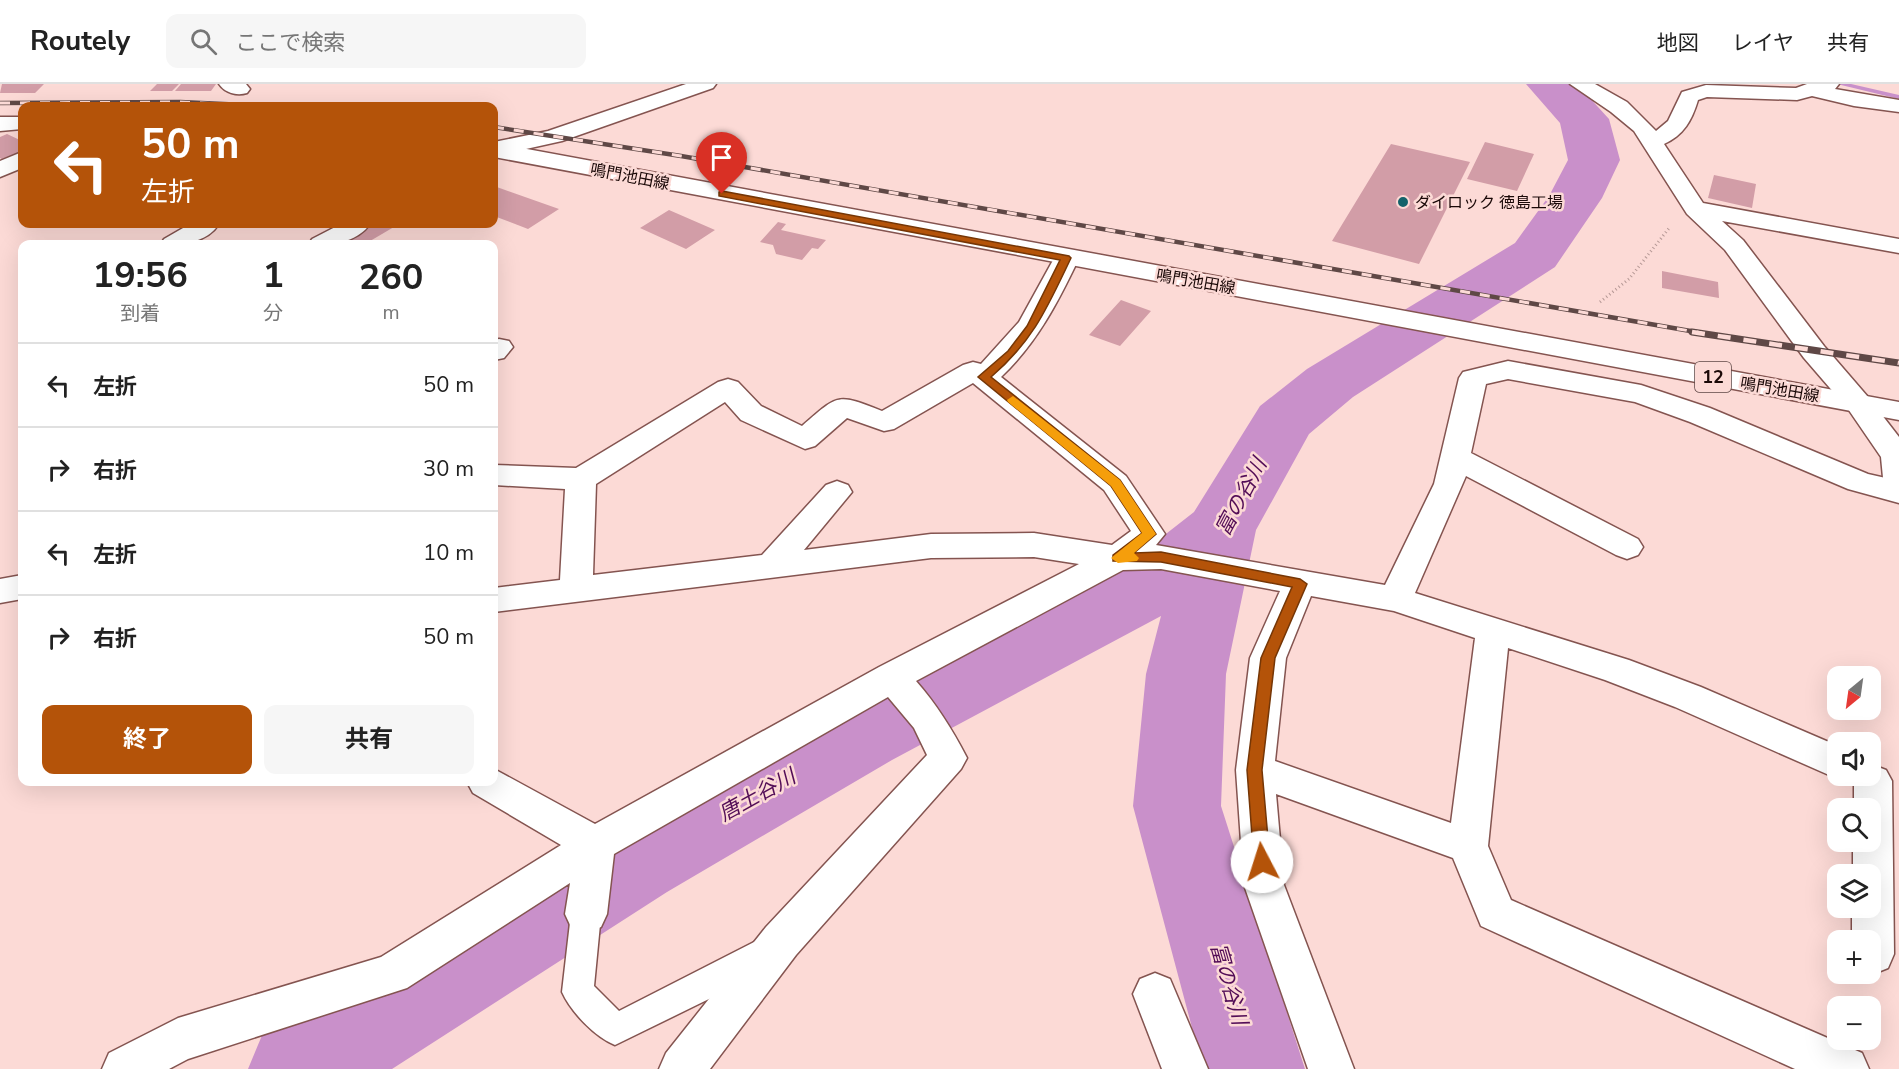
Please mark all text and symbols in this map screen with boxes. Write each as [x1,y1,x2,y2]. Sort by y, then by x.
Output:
search box [166,14,586,68]
text: Routely [30,22,130,60]
icon: search [187,25,220,58]
text: ここで検索 [235,28,345,58]
text: 地図 [1657,29,1699,57]
text: レイヤ [1732,29,1794,57]
text: 共有 [1827,29,1869,57]
text: 50 m [141,116,240,173]
icon: left [42,126,120,204]
pin [696,132,747,194]
icon: arrive [705,141,738,174]
street label: 鳴門池田線 [588,159,671,195]
text: 左折 [141,174,195,211]
place label: ダイロック 徳島工場 [1415,192,1563,214]
marker: ダイロック 徳島工場 [1396,195,1410,209]
text: 19:56 [93,251,188,300]
text: 1 [262,251,284,300]
text: 260 [359,253,423,302]
street label: 鳴門池田線 [1155,264,1237,300]
text: m [382,299,400,326]
text: 到着 [120,300,160,327]
text: 分 [263,300,283,327]
road number: 12 [1695,362,1731,392]
icon: left [42,369,75,402]
text: 50 m [423,370,474,400]
text: 左折 [93,372,137,402]
street label: 鳴門池田線 [1739,372,1821,408]
water label: 富の谷川 [1209,452,1274,541]
icon: right [42,453,75,486]
text: 30 m [423,454,474,484]
text: 右折 [93,456,137,486]
icon: left [42,537,75,570]
text: 10 m [423,538,474,568]
text: 左折 [93,540,137,570]
icon: right [42,621,75,654]
text: 50 m [423,622,474,652]
text: 右折 [93,624,137,654]
north arrow [1827,666,1881,720]
map controls [1827,666,1881,1050]
button: 終了 [42,705,252,774]
button: 共有 [264,705,474,774]
button: sound [1827,732,1881,786]
water label: 唐土谷川 [713,761,802,828]
button: search [1827,798,1881,852]
position arrow [1230,830,1294,894]
button: layers [1827,864,1881,918]
button: + [1827,930,1881,984]
water label: 富の谷川 [1204,940,1255,1030]
button: − [1827,996,1881,1050]

